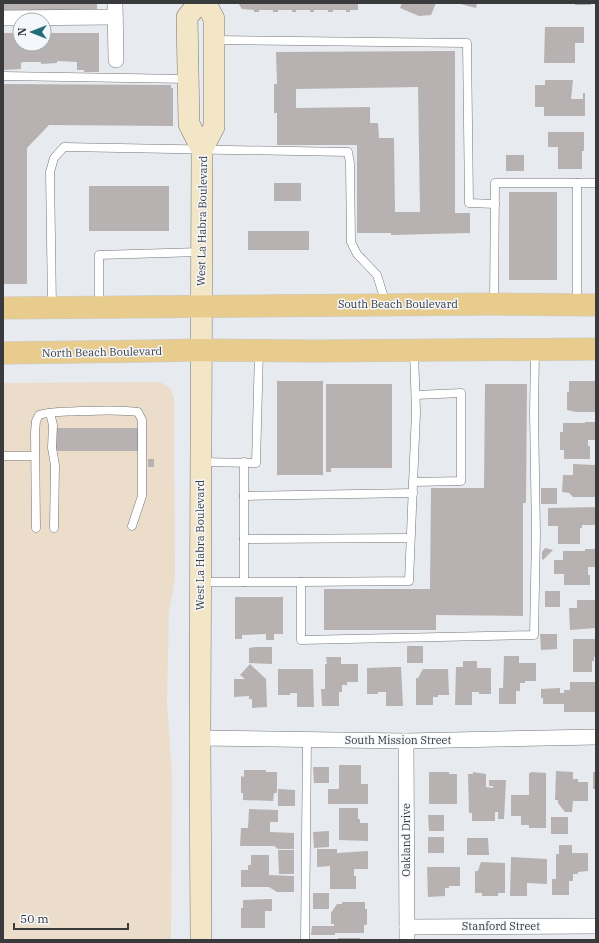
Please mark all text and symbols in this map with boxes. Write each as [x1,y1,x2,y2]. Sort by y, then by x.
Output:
north arrow [12,12,52,52]
text: N [15,27,29,36]
street label: West La Habra Boulevard [194,155,210,286]
street label: South Beach Boulevard [338,297,458,311]
street label: North Beach Boulevard [42,344,163,360]
street label: West La Habra Boulevard [193,480,207,610]
street label: South Mission Street [345,733,451,747]
street label: Oakland Drive [399,803,413,877]
scale bar [14,905,128,931]
text: 50 m [20,911,49,926]
street label: Stanford Street [462,919,540,933]

